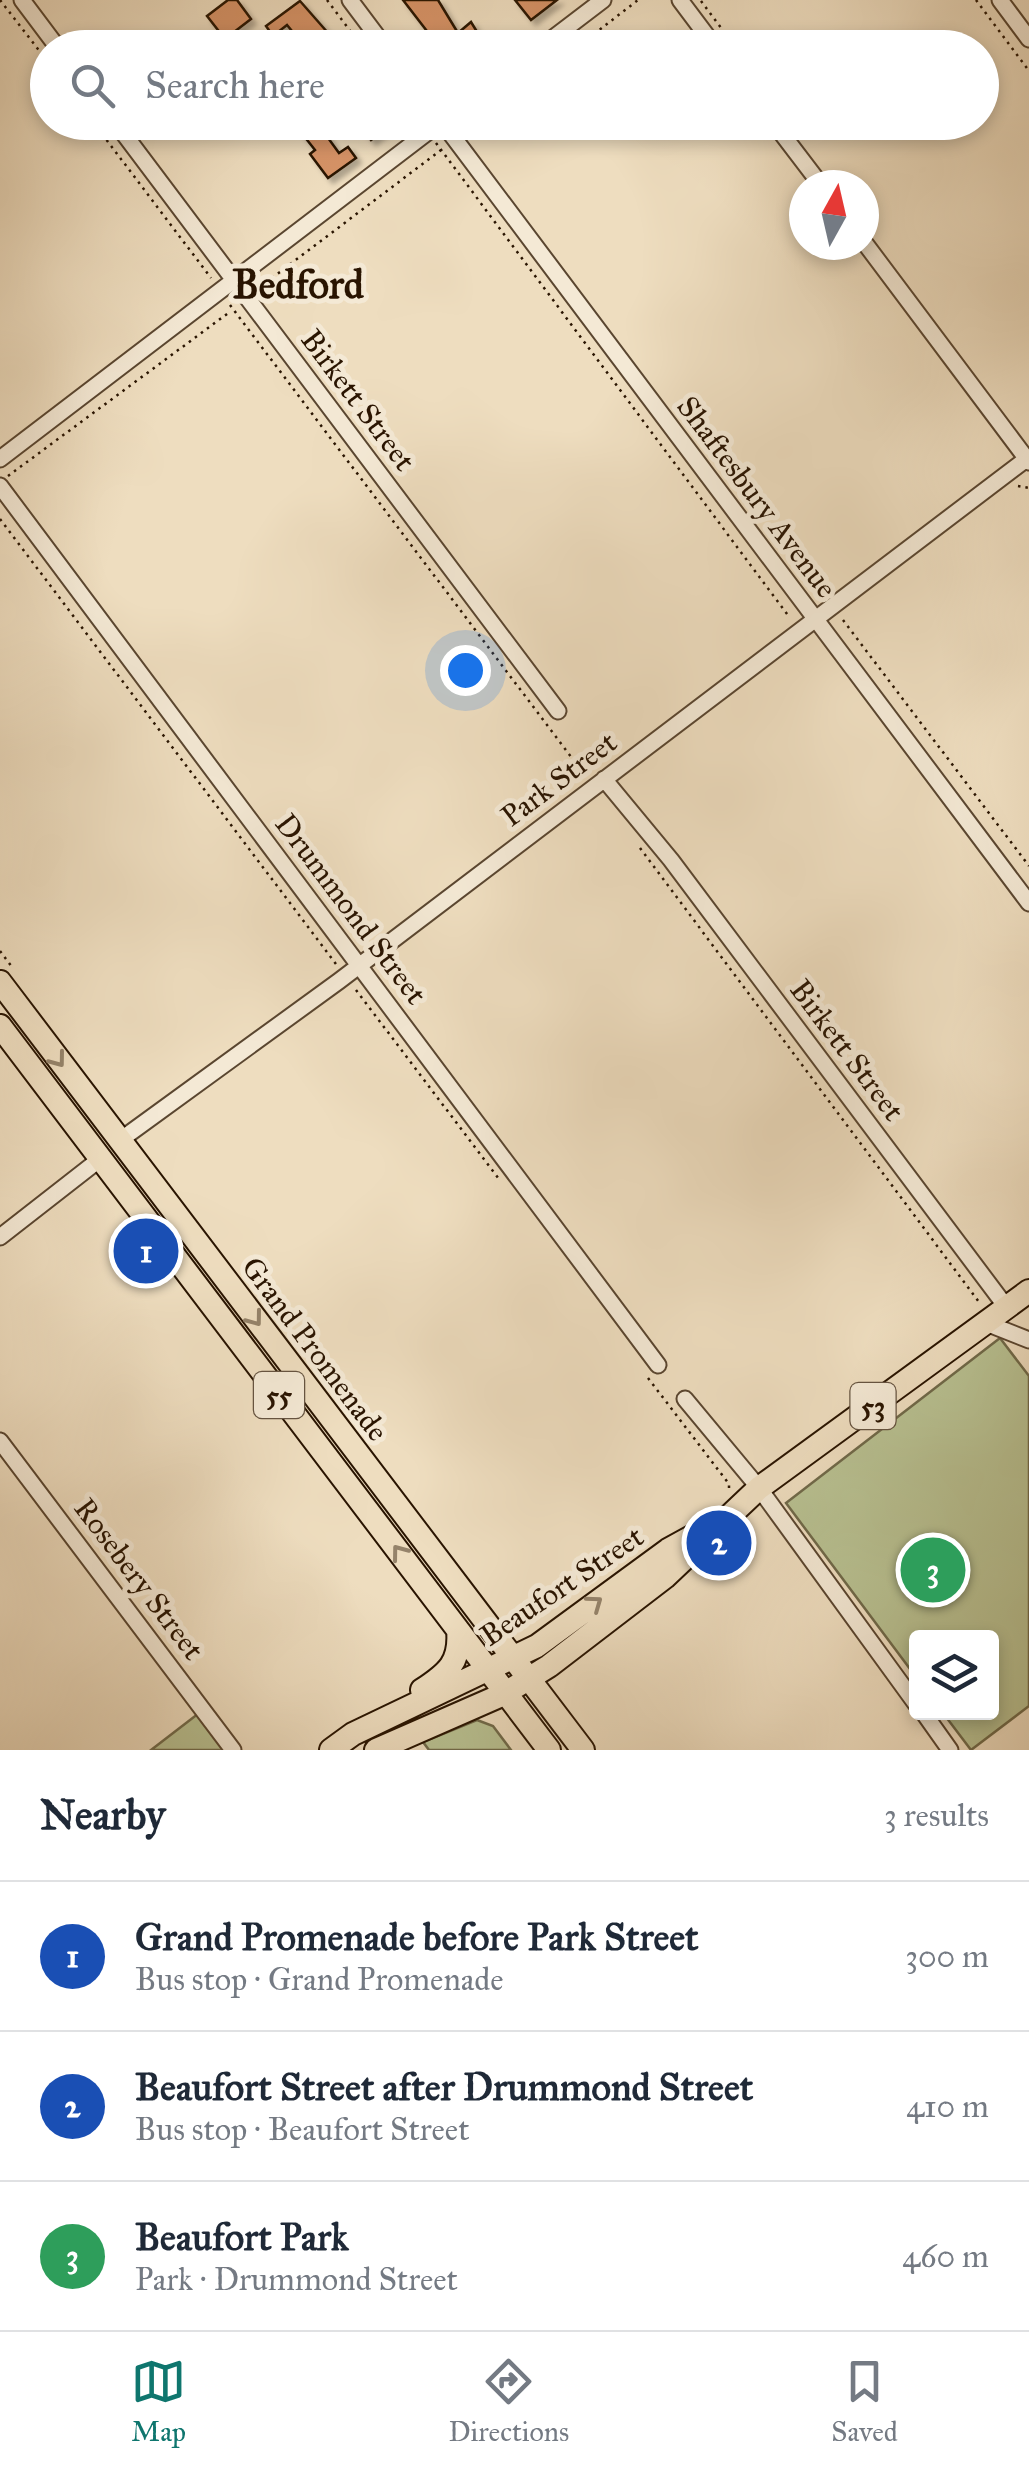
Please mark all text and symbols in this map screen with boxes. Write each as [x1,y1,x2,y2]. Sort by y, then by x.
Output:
search box [30,30,999,140]
icon: search [65,58,120,113]
text: Search here [145,62,325,108]
north arrow [789,170,879,260]
district label: Bedford [232,260,365,309]
street label: Birkett Street [293,322,423,478]
street label: Shaftesbury Avenue [669,389,845,605]
your location [440,645,491,696]
street label: Park Street [494,724,624,834]
street label: Drummond Street [268,807,435,1012]
street label: Birkett Street [782,972,912,1128]
one-way arrow [47,1049,64,1067]
pin: 1 [114,1214,178,1288]
street label: Grand Promenade [234,1250,396,1448]
one-way arrow [243,1308,260,1326]
road number: 55 [254,1372,304,1418]
road number: 53 [850,1383,896,1429]
street label: Rosebery Street [67,1491,212,1667]
pin: 2 [686,1506,752,1580]
street label: Beaufort Street [474,1518,651,1654]
pin: 3 [900,1532,966,1608]
one-way arrow [393,1545,410,1563]
one-way arrow [584,1598,602,1615]
map controls [909,1630,999,1720]
button: layers [909,1630,999,1720]
text: Nearby [40,1789,165,1841]
text: 3 results [884,1796,989,1835]
text: Grand Promenade before Park Street [135,1914,699,1960]
text: 1 [66,1937,79,1976]
text: 300 m [905,1937,989,1976]
text: Bus stop · Grand Promenade [135,1960,504,1999]
text: Beaufort Street after Drummond Street [135,2064,753,2110]
text: 2 [65,2087,80,2126]
text: 410 m [906,2087,989,2126]
text: Bus stop · Beaufort Street [135,2110,469,2149]
text: Beaufort Park [135,2214,349,2260]
text: 3 [66,2237,79,2276]
text: 460 m [902,2237,989,2276]
text: Park · Drummond Street [135,2260,458,2299]
tab: Map [131,2354,186,2449]
tab: Directions [448,2354,569,2449]
tab: Saved [831,2354,898,2449]

